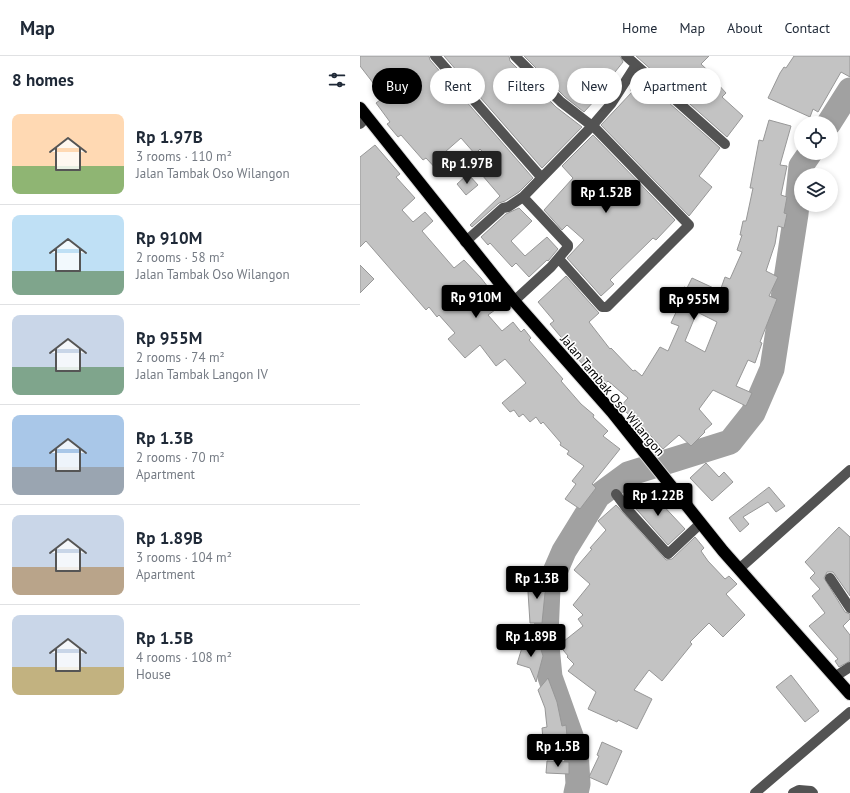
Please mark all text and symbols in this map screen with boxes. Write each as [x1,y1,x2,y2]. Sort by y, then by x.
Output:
text: Map [20,16,55,40]
text: Home [622,19,657,37]
text: Map [679,19,705,37]
text: About [727,19,763,37]
text: Contact [785,19,830,37]
chip: Buy [372,68,422,104]
chip: Rent [430,68,485,104]
chip: Filters [493,68,559,104]
chip: New [567,68,622,104]
chip: Apartment [630,68,721,104]
text: 8 homes [12,69,74,91]
icon: filters [326,69,348,91]
map controls [794,116,838,212]
button: locate [794,116,838,160]
text: Rp 1.97B [136,126,203,148]
icon: home [44,130,92,178]
text: 3 rooms · 110 m² [136,148,232,165]
pin: Rp 1.97B [426,151,508,185]
text: Rp 1.97B [441,155,493,172]
text: Jalan Tambak Oso Wilangon [136,165,290,182]
button: layers [794,168,838,212]
pin: Rp 1.52B [565,180,647,214]
text: Rp 1.52B [580,184,632,201]
text: Rp 910M [136,227,202,249]
icon: home [44,231,92,279]
text: 2 rooms · 58 m² [136,249,225,266]
text: Jalan Tambak Oso Wilangon [136,266,290,283]
pin: Rp 910M [439,285,513,319]
pin: Rp 955M [657,287,731,321]
text: Rp 910M [451,289,501,306]
text: Rp 955M [669,291,719,308]
text: Rp 955M [136,327,202,349]
street label: Jalan Tambak Oso Wilangon [556,330,668,460]
icon: home [44,331,92,379]
text: 2 rooms · 74 m² [136,349,225,366]
text: Jalan Tambak Langon IV [136,366,268,383]
text: Rp 1.3B [136,427,193,449]
icon: home [44,431,92,479]
text: 2 rooms · 70 m² [136,449,225,466]
text: Apartment [136,466,195,483]
pin: Rp 1.22B [617,483,699,517]
text: Rp 1.22B [632,487,684,504]
text: Rp 1.89B [136,527,203,549]
icon: home [44,531,92,579]
text: 3 rooms · 104 m² [136,549,232,566]
text: Apartment [136,566,195,583]
pin: Rp 1.3B [500,566,574,600]
text: Rp 1.3B [515,570,559,587]
pin: Rp 1.89B [490,624,572,658]
text: Rp 1.5B [136,627,193,649]
text: Rp 1.89B [505,628,557,645]
icon: home [44,631,92,679]
text: 4 rooms · 108 m² [136,649,232,666]
text: House [136,666,171,683]
pin: Rp 1.5B [521,734,595,768]
text: Rp 1.5B [536,738,580,755]

